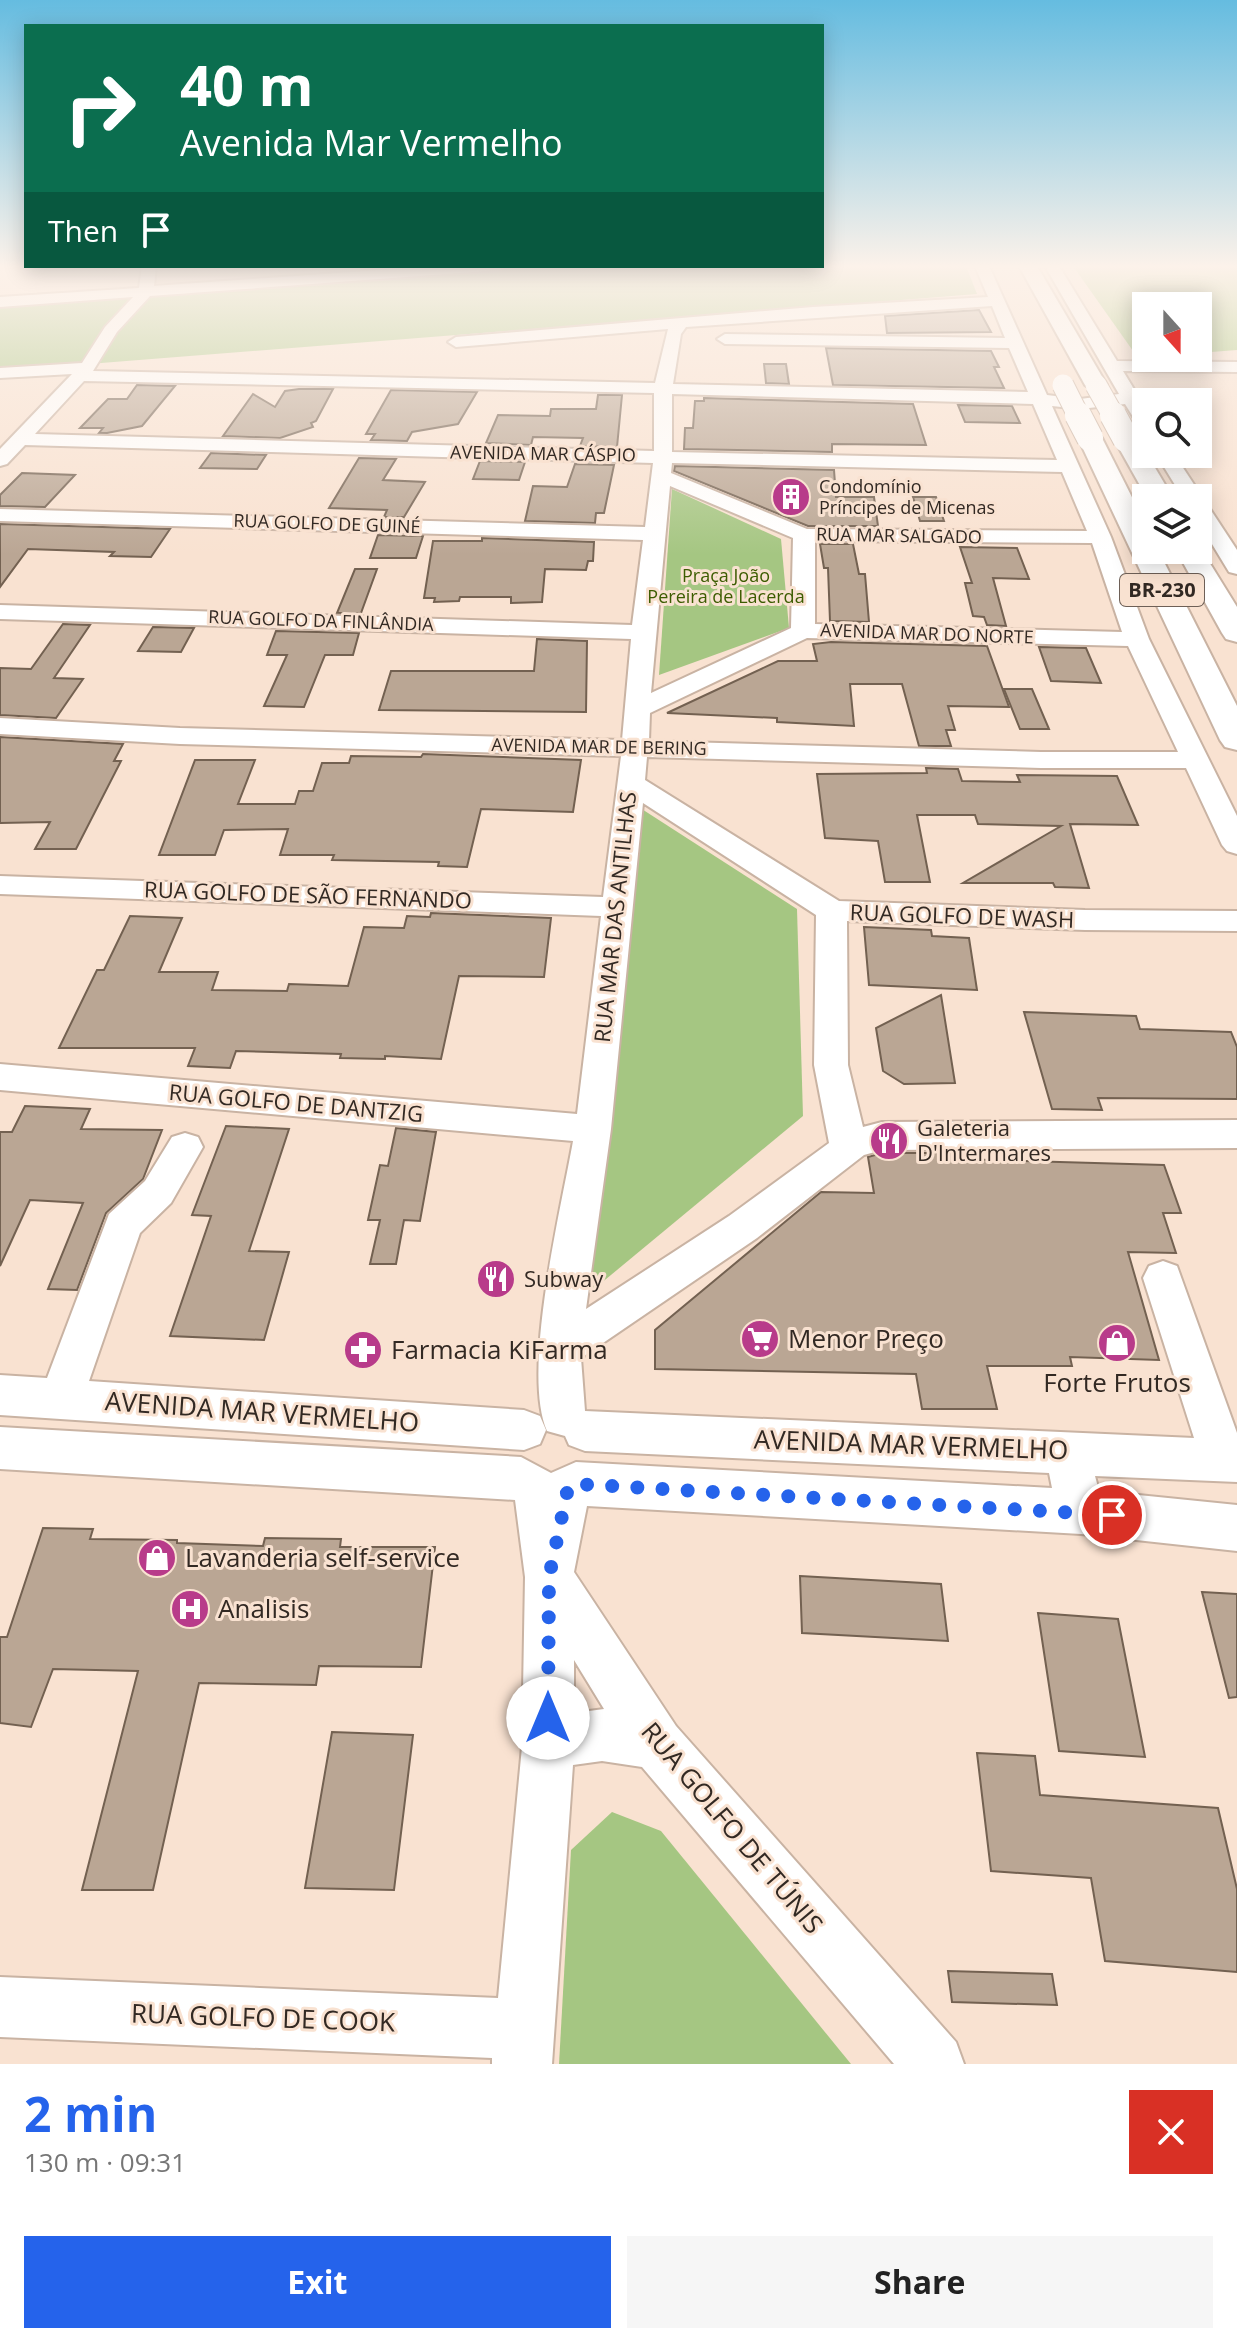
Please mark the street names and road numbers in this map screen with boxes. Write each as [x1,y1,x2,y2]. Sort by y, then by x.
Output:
street label: AVENIDA MAR CÁSPIO [450,439,636,467]
street label: RUA GOLFO DE GUINÉ [233,508,421,538]
street label: RUA MAR SALGADO [816,522,982,548]
road number: BR-230 [1120,574,1204,606]
street label: RUA GOLFO DA FINLÂNDIA [208,604,435,636]
street label: AVENIDA MAR DO NORTE [820,617,1034,649]
street label: AVENIDA MAR DE BERING [491,732,707,760]
street label: RUA MAR DAS ANTILHAS [586,790,642,1044]
street label: RUA GOLFO DE SÃO FERNANDO [144,873,472,915]
street label: RUA GOLFO DE WASH [849,896,1075,934]
street label: RUA GOLFO DE DANTZIG [168,1076,425,1128]
street label: AVENIDA MAR VERMELHO [104,1382,420,1440]
street label: AVENIDA MAR VERMELHO [753,1421,1069,1467]
street label: RUA GOLFO DE TÚNIS [634,1714,832,1941]
street label: RUA GOLFO DE COOK [130,1994,396,2040]

